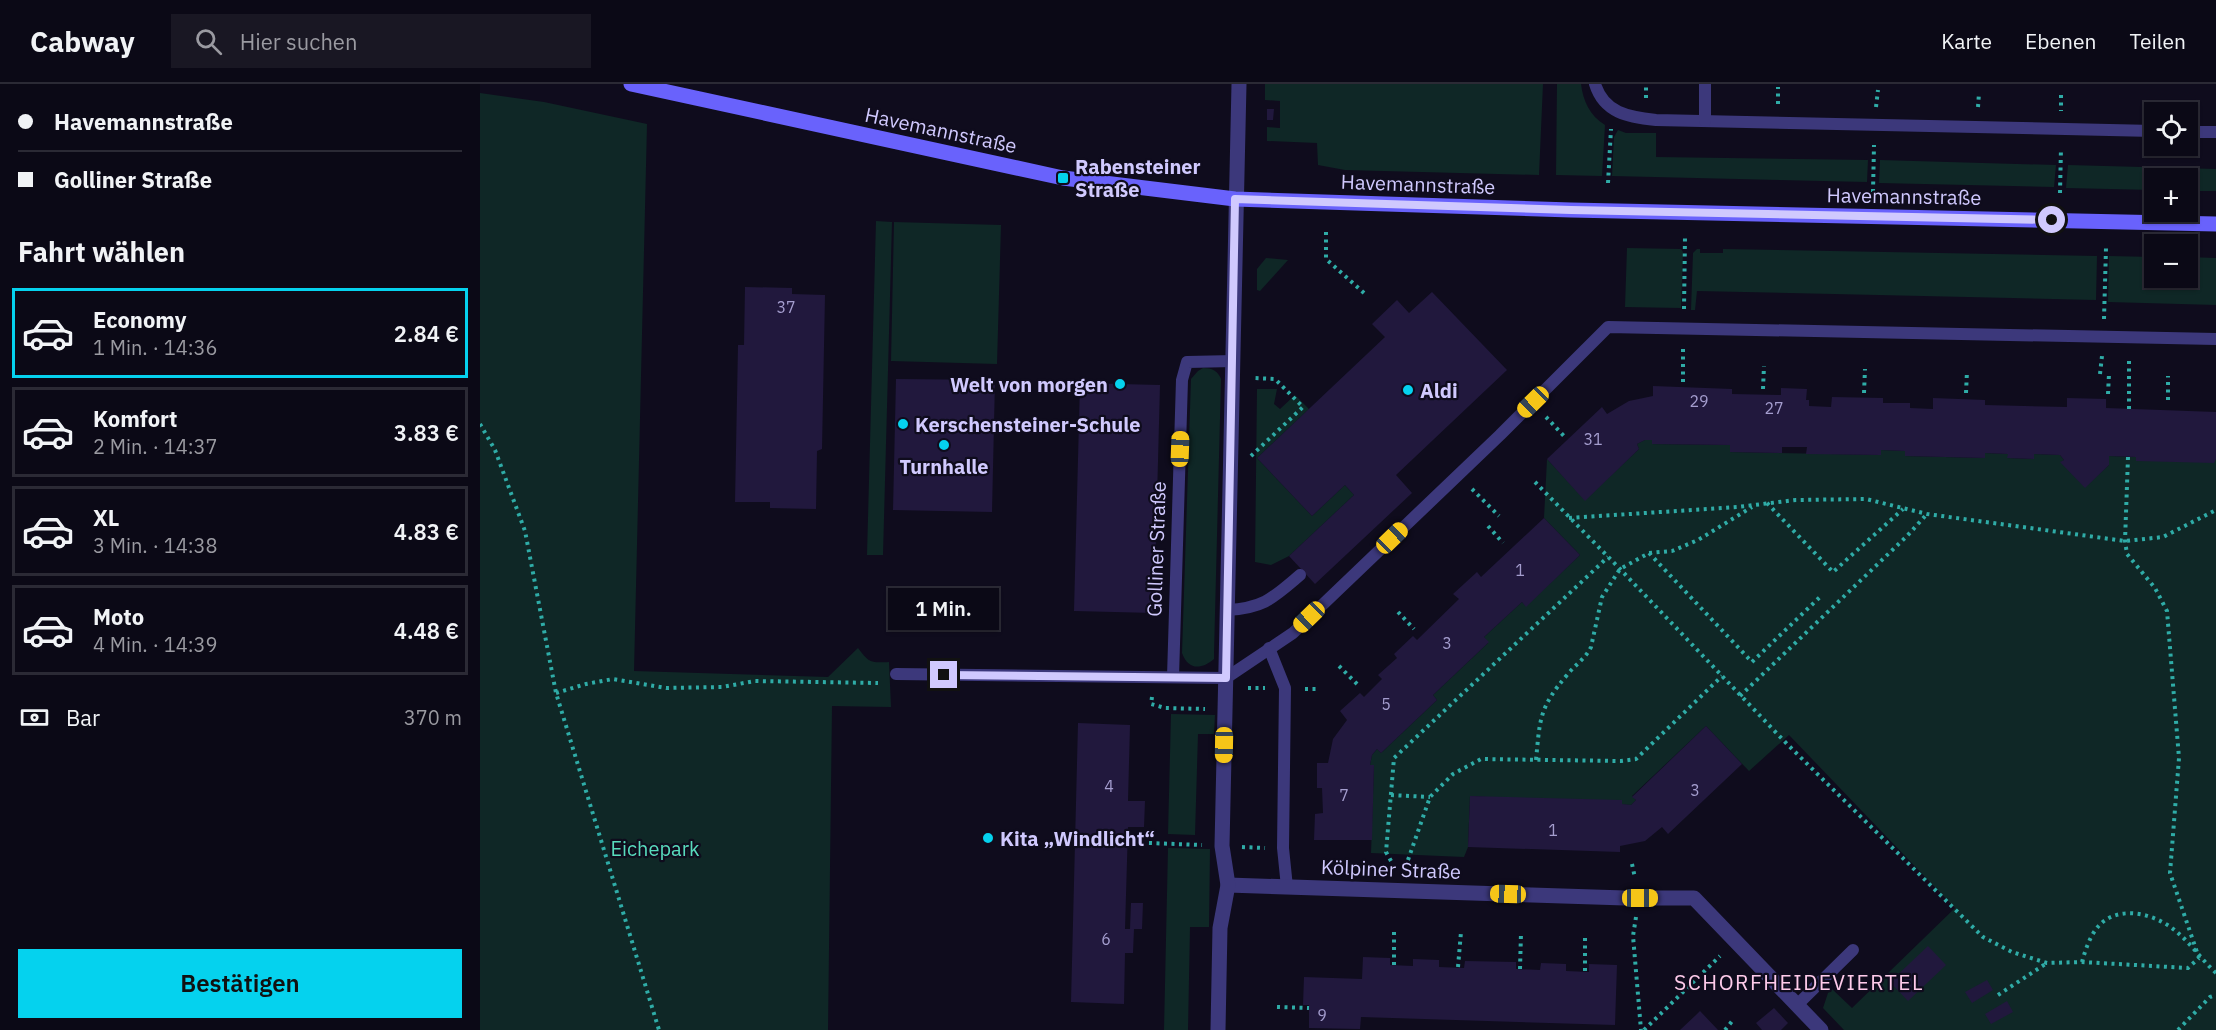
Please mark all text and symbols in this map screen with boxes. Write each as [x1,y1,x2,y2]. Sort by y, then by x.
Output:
search box [171,14,591,68]
text: Cabway [30,23,135,60]
icon: search [192,25,225,58]
text: Hier suchen [240,27,357,56]
text: Karte [1941,27,1992,55]
text: Ebenen [2025,27,2096,55]
text: Teilen [2129,27,2186,55]
street label: Havemannstraße [863,101,1019,159]
map controls [2144,102,2198,288]
button: locate [2144,102,2198,156]
text: Havemannstraße [54,107,233,136]
place label: Rabensteiner Straße [1075,153,1201,203]
text: Golliner Straße [54,165,212,194]
street label: Havemannstraße [1340,168,1496,200]
button: + [2144,168,2198,222]
marker: Rabensteiner Straße [1056,171,1070,185]
street label: Havemannstraße [1827,181,1981,211]
route start [2038,206,2065,233]
text: Fahrt wählen [18,234,185,269]
button: − [2144,234,2198,288]
house number: 37 [776,297,796,317]
text: Economy [93,305,187,334]
icon: car [21,306,75,360]
text: 2.84 € [394,319,459,348]
text: 1 Min. · 14:36 [93,334,218,361]
place label: Welt von morgen [950,371,1108,398]
marker: Welt von morgen [1113,377,1127,391]
place label: Aldi [1420,377,1458,404]
marker: Aldi [1401,383,1415,397]
car [1514,383,1552,421]
house number: 29 [1689,391,1709,411]
house number: 27 [1764,398,1784,418]
text: Komfort [93,404,178,433]
icon: car [21,405,75,459]
place label: Kerschensteiner-Schule [915,411,1141,438]
marker: Kerschensteiner-Schule [896,417,910,431]
text: 3.83 € [394,418,459,447]
house number: 31 [1583,429,1603,449]
car [1170,431,1190,467]
text: 2 Min. · 14:37 [93,433,218,460]
marker: Turnhalle [937,438,951,452]
place label: Turnhalle [899,453,989,480]
street label: Golliner Straße [1140,481,1172,617]
text: XL [93,503,119,532]
icon: car [21,504,75,558]
text: 4.83 € [394,517,459,546]
car [1373,519,1411,557]
text: 3 Min. · 14:38 [93,532,218,559]
house number: 1 [1515,560,1525,580]
callout: 1 Min. [888,588,1000,630]
text: 1 Min. [915,595,972,622]
car [1290,598,1328,636]
text: Moto [93,602,144,631]
icon: car [21,603,75,657]
text: 4.48 € [394,616,459,645]
text: 4 Min. · 14:39 [93,631,218,658]
house number: 3 [1442,633,1452,653]
route end [930,661,957,688]
house number: 5 [1381,694,1391,714]
icon: cash [18,701,51,734]
text: Bar [66,703,100,732]
text: 370 m [404,704,462,731]
car [1215,727,1233,763]
house number: 4 [1104,776,1114,796]
house number: 3 [1690,780,1700,800]
house number: 7 [1339,785,1349,805]
house number: 1 [1548,820,1558,840]
place label: Kita „Windlicht“ [1000,825,1155,852]
marker: Kita „Windlicht“ [981,831,995,845]
park label: Eichepark [610,835,700,862]
street label: Kölpiner Straße [1320,853,1462,885]
car [1490,884,1526,904]
car [1622,889,1658,907]
house number: 6 [1101,929,1111,949]
button: Bestätigen [18,949,462,1018]
district label: SCHORFHEIDEVIERTEL [1674,968,1924,996]
house number: 9 [1317,1005,1327,1025]

